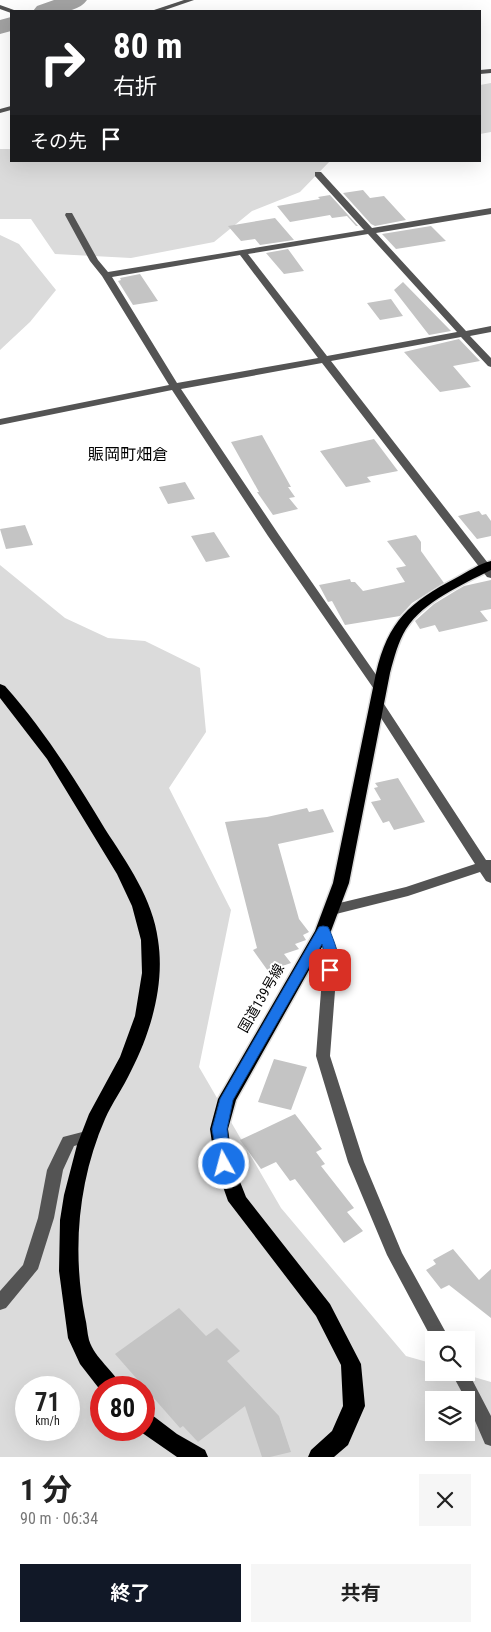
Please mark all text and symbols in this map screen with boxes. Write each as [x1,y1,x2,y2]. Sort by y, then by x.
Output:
text: 80 m [113,26,182,67]
icon: right [30,30,95,95]
text: 右折 [113,74,157,99]
icon: arrive [97,125,125,153]
text: その先 [30,130,87,153]
district label: 賑岡町畑倉 [88,445,168,464]
pin [309,949,351,991]
icon: arrive [316,956,344,984]
street label: 国道139号線 [235,961,287,1035]
position arrow [197,1137,249,1189]
map controls [425,1331,475,1441]
button: search [425,1331,475,1381]
speed limit sign: 80 [90,1376,155,1441]
text: 71 [35,1388,60,1417]
button: layers [425,1391,475,1441]
text: km/h [35,1414,60,1428]
text: 1 分 [20,1472,72,1507]
button: close [419,1474,471,1526]
text: 90 m · 06:34 [20,1509,98,1528]
button: 終了 [20,1564,241,1622]
button: 共有 [251,1564,471,1622]

